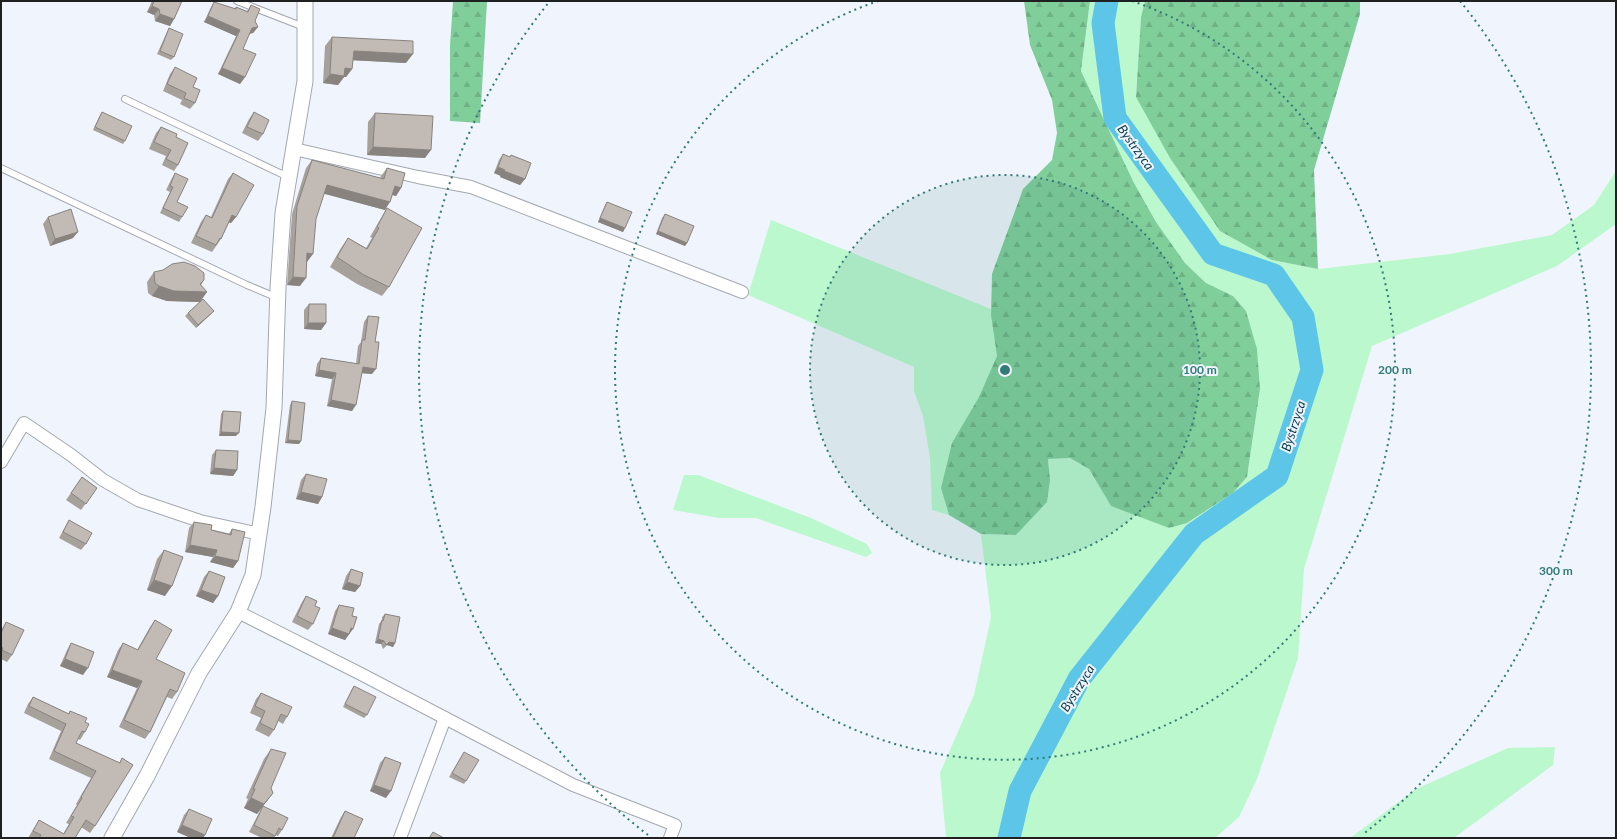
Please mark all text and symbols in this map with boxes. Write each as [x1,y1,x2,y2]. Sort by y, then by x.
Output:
water label: Bystrzyca [1114,121,1158,173]
text: 100 m [1183,362,1217,377]
text: 200 m [1378,362,1412,377]
centre of rings [998,363,1012,377]
water label: Bystrzyca [1277,398,1309,453]
text: 300 m [1539,563,1573,578]
water label: Bystrzyca [1056,661,1098,714]

